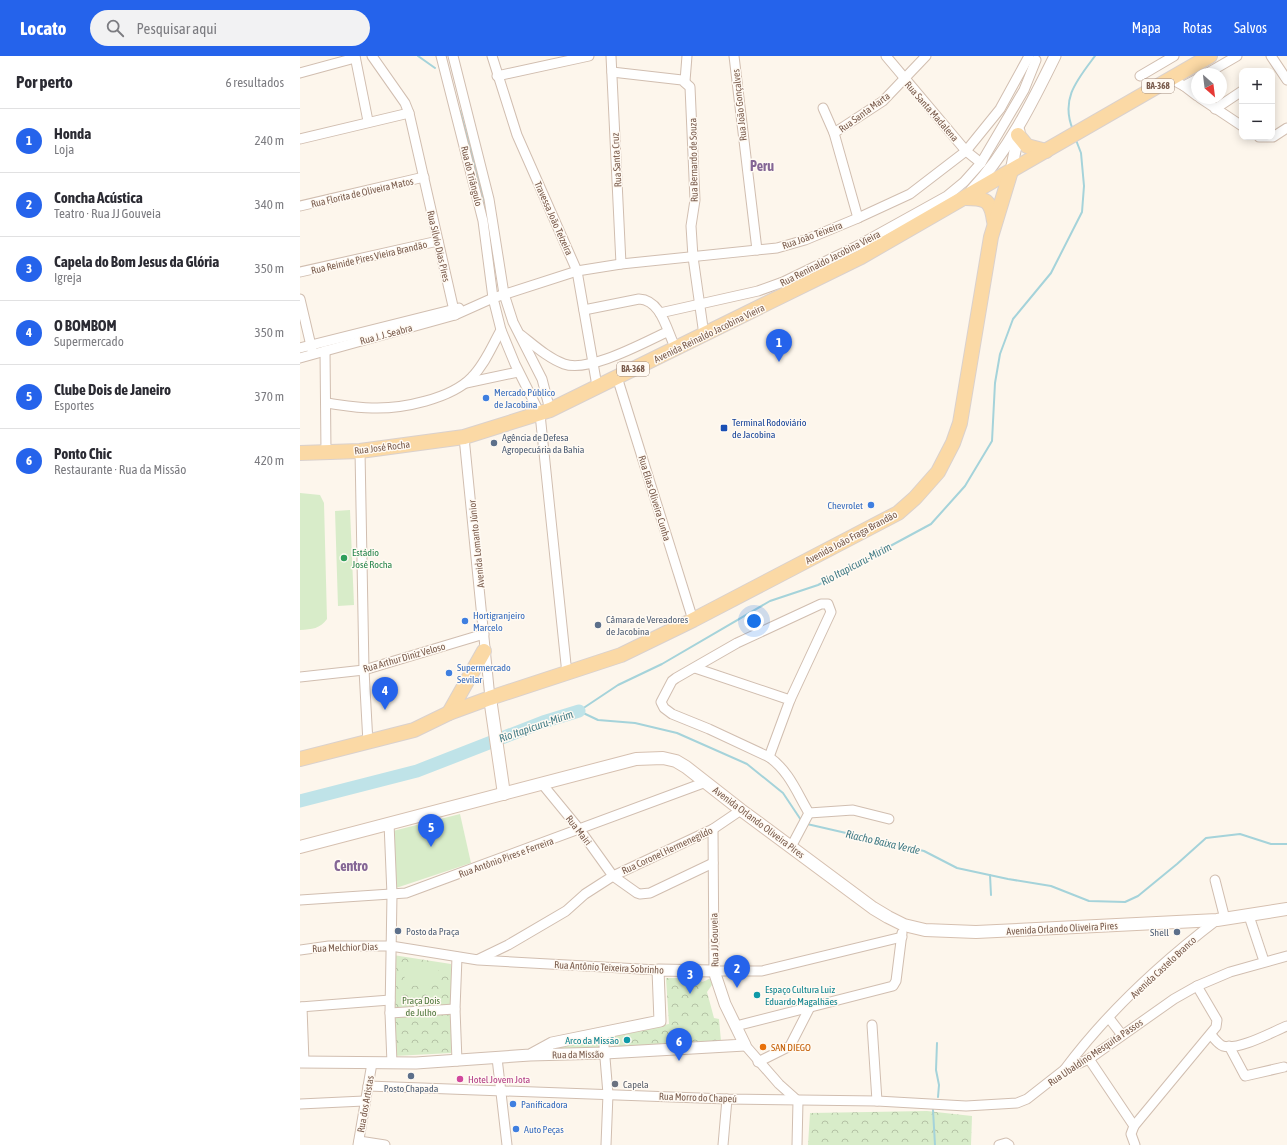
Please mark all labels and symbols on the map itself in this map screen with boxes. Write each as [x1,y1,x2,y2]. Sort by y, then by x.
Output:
street label: Rua João Gonçalves [730,68,749,141]
north arrow [1191,68,1227,104]
street label: Rua Santa Madalena [903,79,961,144]
road number: BA-368 [1142,79,1174,93]
street label: Rua Santa Marta [837,90,892,135]
street label: Rua Bernardo de Souza [687,118,700,202]
street label: Rua Santa Cruz [610,132,623,187]
street label: Rua do Triângulo [459,145,484,208]
district label: Peru [750,158,774,174]
street label: Rua Florita de Oliveira Matos [310,175,415,210]
street label: Travessa João Teizeira [532,180,575,257]
street label: Rua Silvio Dias Pires [425,209,452,283]
street label: Rua João Teixeira [781,219,844,251]
street label: Rua Reninaldo Jacobina Vieira [778,228,882,289]
street label: Rua Reinide Pires Vieira Brandão [310,239,428,276]
street label: Avenida Reinaldo Jacobina Vieira [652,302,767,365]
street label: Rua J. J. Seabra [359,322,414,347]
pin: 1 [766,329,792,362]
road number: BA-368 [617,362,649,376]
place label: Mercado Público de Jacobina [494,387,555,410]
marker: Mercado Público de Jacobina [481,393,491,403]
place label: Terminal Rodoviário de Jacobina [732,417,807,440]
marker: Terminal Rodoviário de Jacobina [719,423,729,433]
place label: Agência de Defesa Agropecuária da Bahia [502,432,585,455]
marker: Agência de Defesa Agropecuária da Bahia [489,438,499,448]
street label: Rua José Rocha [354,439,411,456]
street label: Rua Elias Oliveira Cunha [636,454,673,543]
street label: Avenida Lomanto Júnior [466,498,487,588]
place label: Chevrolet [827,500,863,511]
marker: Chevrolet [866,500,876,510]
street label: Avenida João Fraga Brandão [803,508,899,566]
water label: Rio Itapicuru-Mirim [819,540,893,588]
place label: Estádio José Rocha [352,547,393,570]
marker: Estádio José Rocha [339,553,349,563]
place label: Hortigranjeiro Marcelo [473,610,525,633]
your location [744,611,764,631]
place label: Câmara de Vereadores de Jacobina [606,614,689,637]
marker: Hortigranjeiro Marcelo [460,616,470,626]
marker: Câmara de Vereadores de Jacobina [593,620,603,630]
street label: Rua Arthur Diniz Veloso [362,640,447,674]
place label: Supermercado Sevilar [457,662,511,685]
marker: Supermercado Sevilar [444,668,454,678]
pin: 4 [372,677,398,710]
water label: Rio Itapicuru-Mirim [497,708,575,744]
street label: Avenida Orlando Oliveira Pires [711,784,807,861]
street label: Rua Mairi [564,813,594,847]
pin: 5 [418,814,444,847]
street label: Rua Coronel Hermenegildo [620,824,715,876]
water label: Riacho Baixa Verde [845,828,921,856]
street label: Rua Antônio Pires e Ferreira [457,835,555,880]
district label: Centro [334,858,369,874]
street label: Rua JJ Gouveia [709,913,720,967]
street label: Avenida Orlando Oliveira Pires [1006,920,1118,937]
marker: Posto da Praça [393,926,403,936]
place label: Posto da Praça [406,926,460,937]
place label: Shell [1150,927,1169,938]
marker: Shell [1172,927,1182,937]
street label: Avenida Castelo Branco [1128,934,1199,1001]
street label: Rua Melchior Dias [312,941,378,954]
pin: 2 [724,955,750,988]
street label: Rua Antônio Teixeira Sobrinho [554,959,664,976]
pin: 3 [677,961,703,994]
place label: Espaço Cultura Luiz Eduardo Magalhães [765,984,838,1007]
marker: Espaço Cultura Luiz Eduardo Magalhães [752,990,762,1000]
park label: Praça Dois de Julho [402,995,441,1018]
street label: Rua Ubaldino Mesquita Passos [1046,1016,1145,1088]
pin: 6 [666,1028,692,1061]
place label: Arco da Missão [565,1035,619,1046]
marker: Arco da Missão [622,1035,632,1045]
marker: SAN DIEGO [758,1042,768,1052]
place label: SAN DIEGO [771,1042,811,1053]
street label: Rua da Missão [552,1049,604,1060]
marker: Posto Chapada [406,1071,416,1081]
street label: Rua dos Artistas [355,1074,376,1133]
marker: Hotel Jovem Jota [455,1074,465,1084]
place label: Hotel Jovem Jota [468,1074,531,1085]
marker: Capela [610,1079,620,1089]
place label: Capela [623,1079,649,1090]
place label: Posto Chapada [384,1083,439,1094]
street label: Rua Morro do Chapeú [659,1091,737,1104]
marker: Panificadora [508,1099,518,1109]
place label: Panificadora [521,1099,568,1110]
marker: Auto Peças [511,1124,521,1134]
place label: Auto Peças [524,1124,564,1135]

